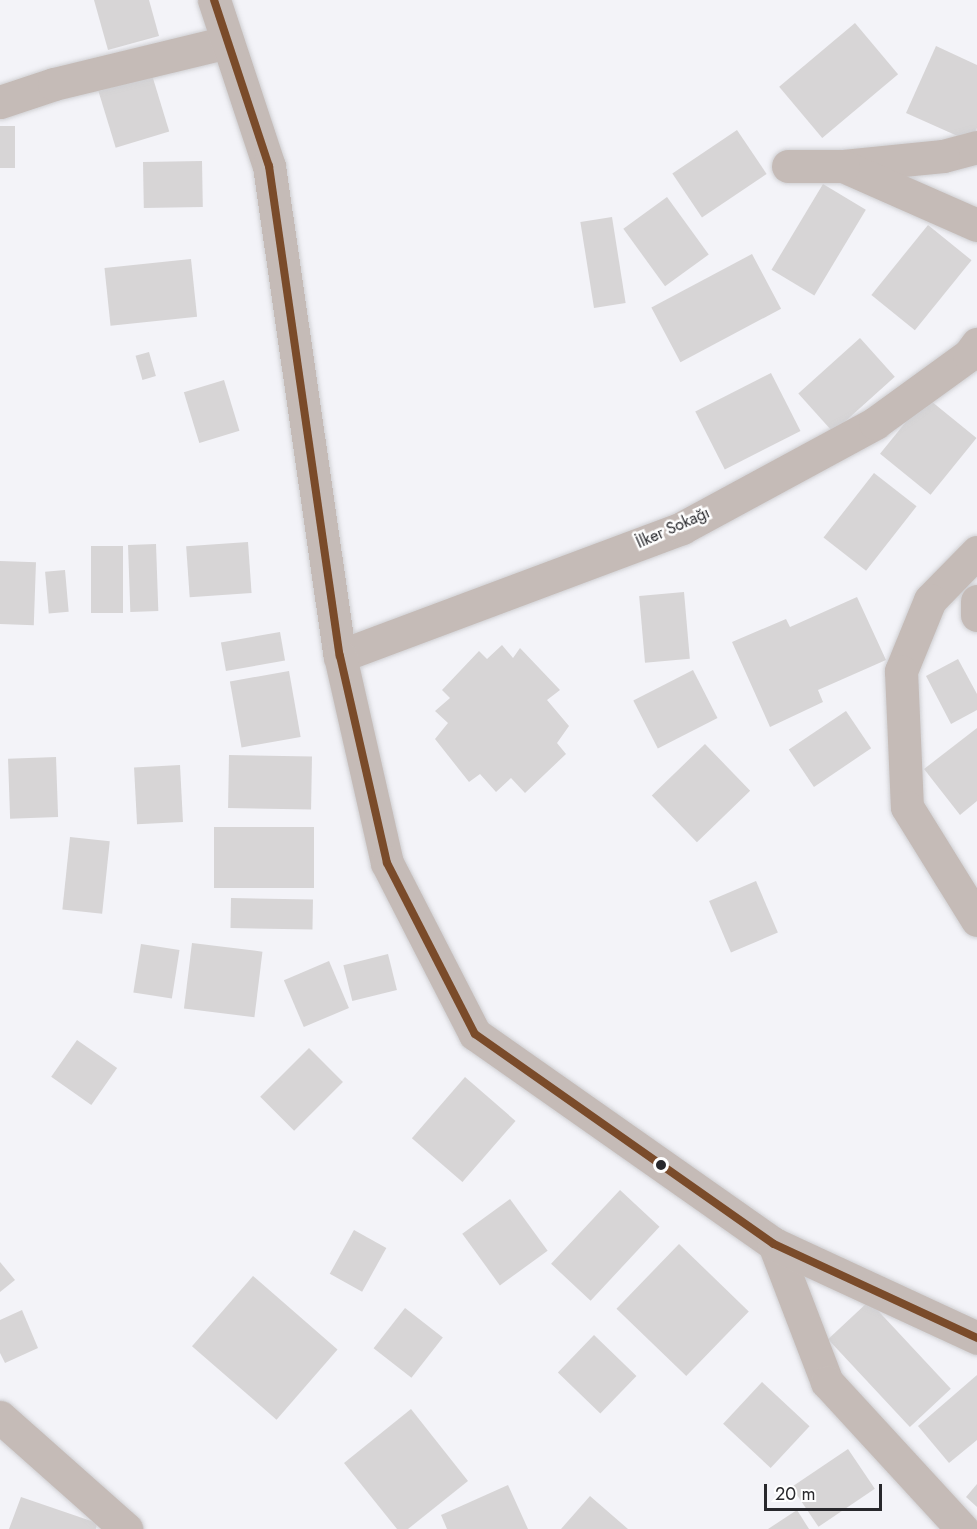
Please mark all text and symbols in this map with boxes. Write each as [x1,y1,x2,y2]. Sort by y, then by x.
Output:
street label: İlker Sokağı [633,503,713,553]
unlabelled marker [655,1159,667,1171]
scale bar [767,1472,886,1510]
text: 20 m [775,1481,815,1507]

